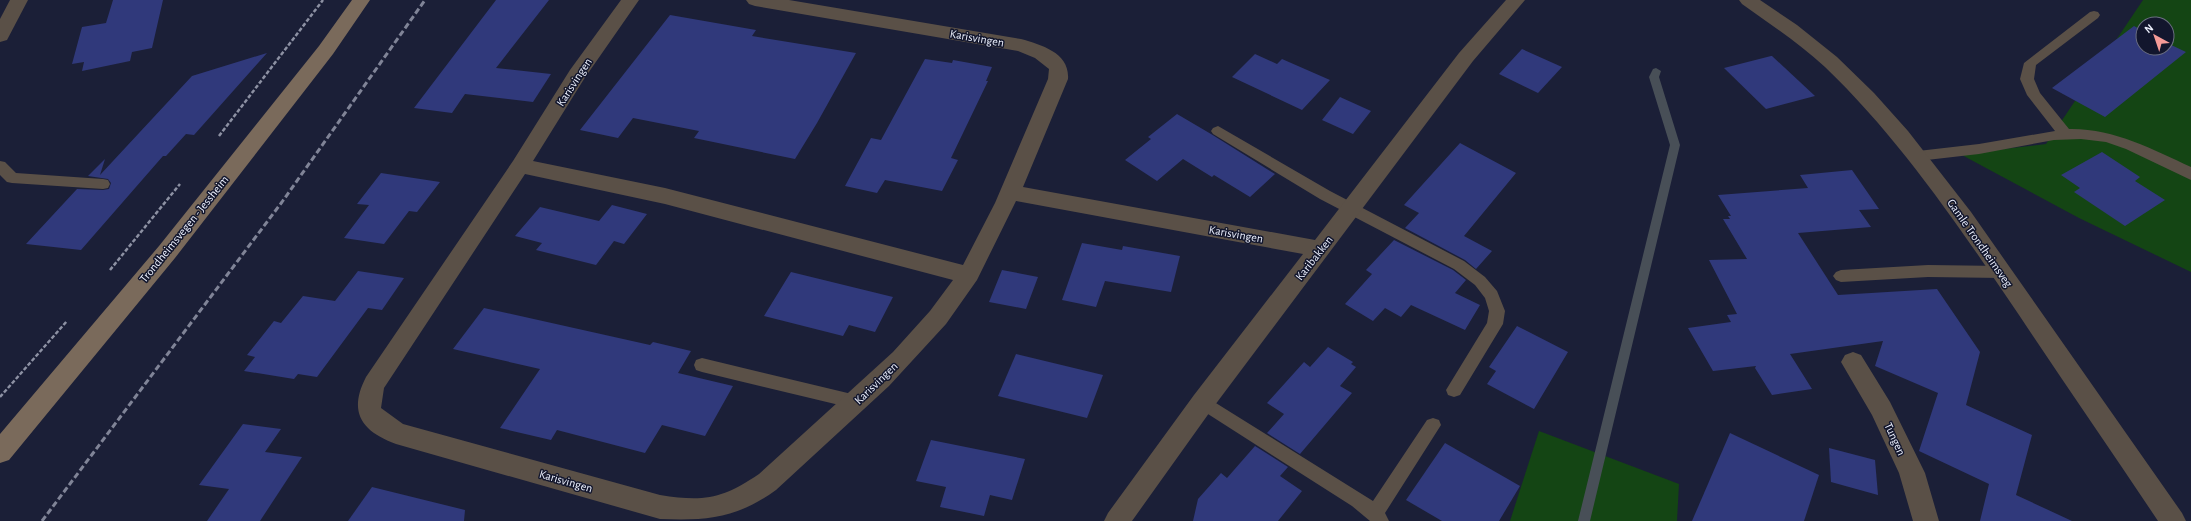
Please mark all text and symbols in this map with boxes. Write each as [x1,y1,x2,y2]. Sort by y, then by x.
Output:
north arrow [2135,16,2175,56]
text: N [2142,22,2155,35]
street label: Karisvingen [949,27,1005,49]
street label: Karisvingen [554,56,594,108]
street label: Trondheimsvegen - Jessheim [137,173,231,285]
street label: Gamle Trondheimsveg [1945,197,2015,289]
street label: Karisvingen [1208,223,1264,245]
street label: Karibakken [1293,233,1335,283]
street label: Karisvingen [852,360,900,406]
street label: Tungen [1882,421,1908,457]
street label: Karisvingen [538,468,594,494]

